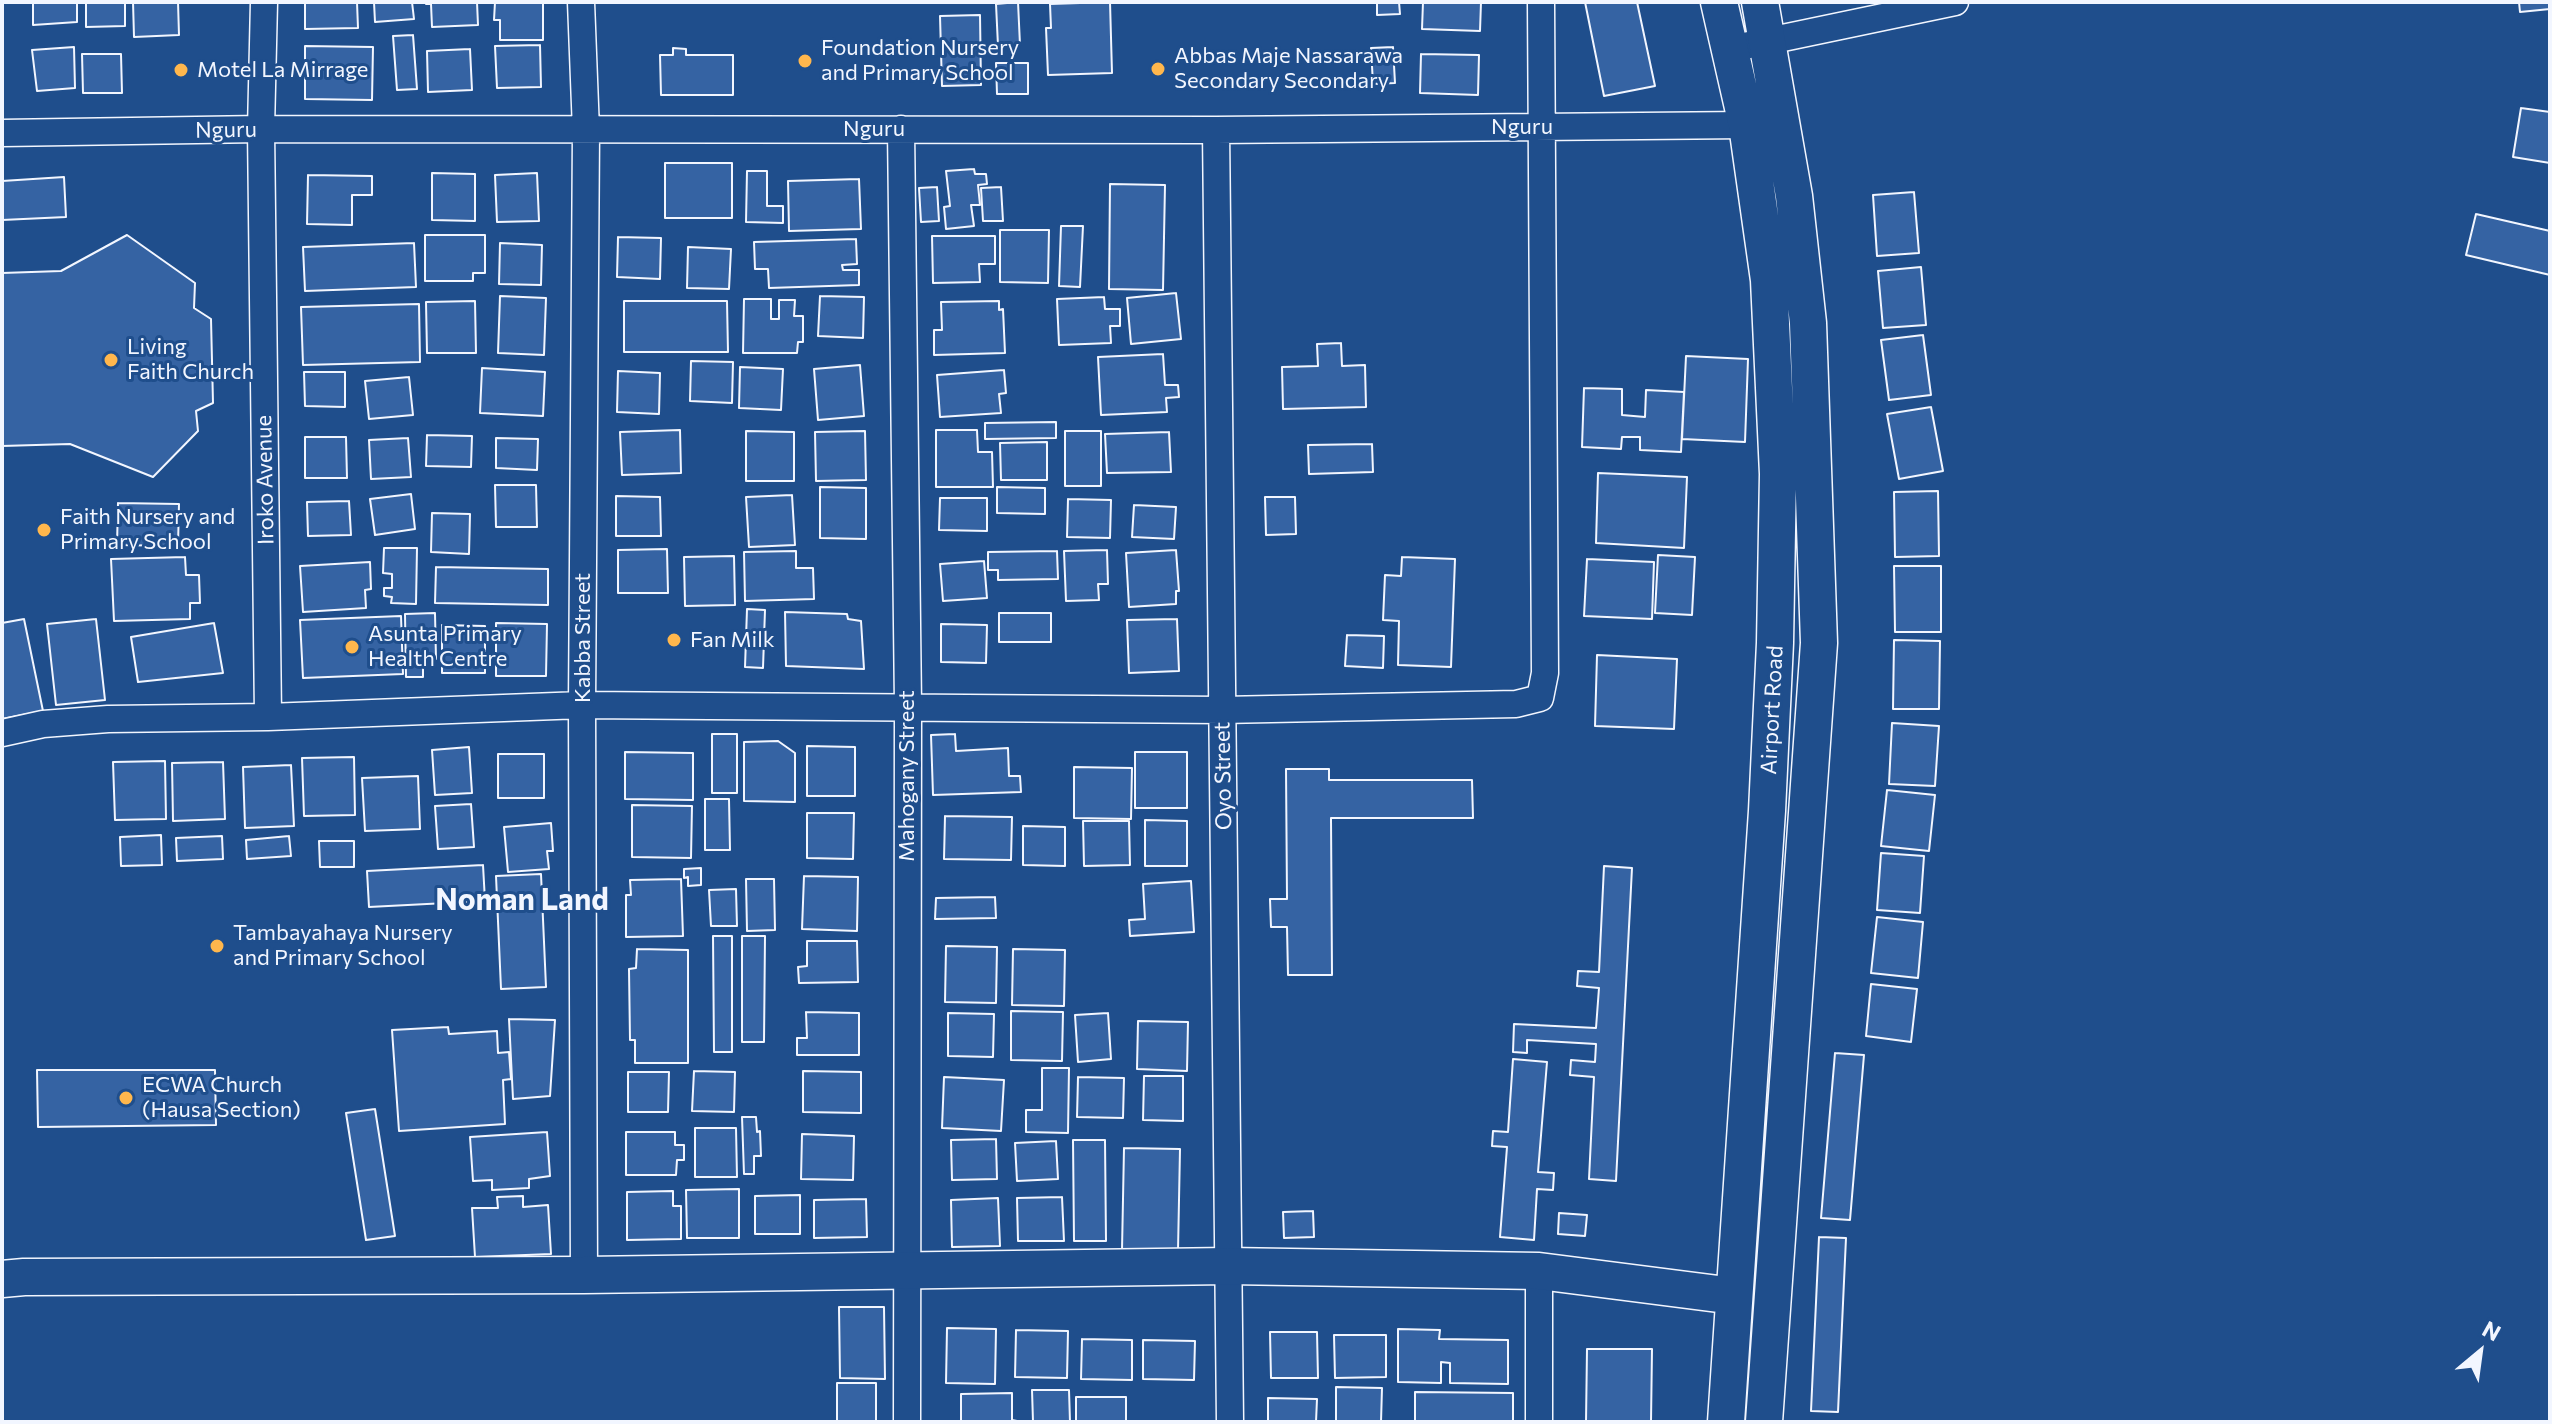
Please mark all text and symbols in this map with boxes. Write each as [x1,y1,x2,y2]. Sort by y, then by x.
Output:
place label: Foundation Nursery and Primary School [821,35,1019,86]
place label: Abbas Maje Nassarawa Secondary Secondary [1174,43,1403,94]
marker: Foundation Nursery and Primary School [796,52,814,70]
place label: Motel La Mirrage [197,57,368,83]
marker: Abbas Maje Nassarawa Secondary Secondary [1149,60,1167,78]
marker: Motel La Mirrage [172,61,190,79]
street label: Nguru [1491,114,1553,140]
street label: Nguru [195,116,257,144]
street label: Nguru [843,116,905,142]
place label: Living Faith Church [127,334,254,386]
marker: Living Faith Church [102,351,120,369]
street label: Iroko Avenue [251,415,279,545]
place label: Faith Nursery and Primary School [60,504,235,556]
marker: Faith Nursery and Primary School [35,521,53,539]
street label: Kabba Street [570,573,596,703]
place label: Asunta Primary Health Centre [368,621,522,672]
place label: Fan Milk [690,627,775,653]
marker: Fan Milk [665,631,683,649]
marker: Asunta Primary Health Centre [343,638,361,656]
street label: Airport Road [1755,645,1789,775]
street label: Mahogany Street [894,690,920,862]
street label: Oyo Street [1209,722,1237,830]
district label: Noman Land [435,882,609,918]
place label: Tambayahaya Nursery and Primary School [233,920,453,972]
marker: Tambayahaya Nursery and Primary School [208,937,226,955]
place label: ECWA Church (Hausa Section) [142,1072,301,1124]
marker: ECWA Church (Hausa Section) [117,1089,135,1107]
north arrow [2440,1312,2520,1392]
text: N [2478,1315,2506,1346]

